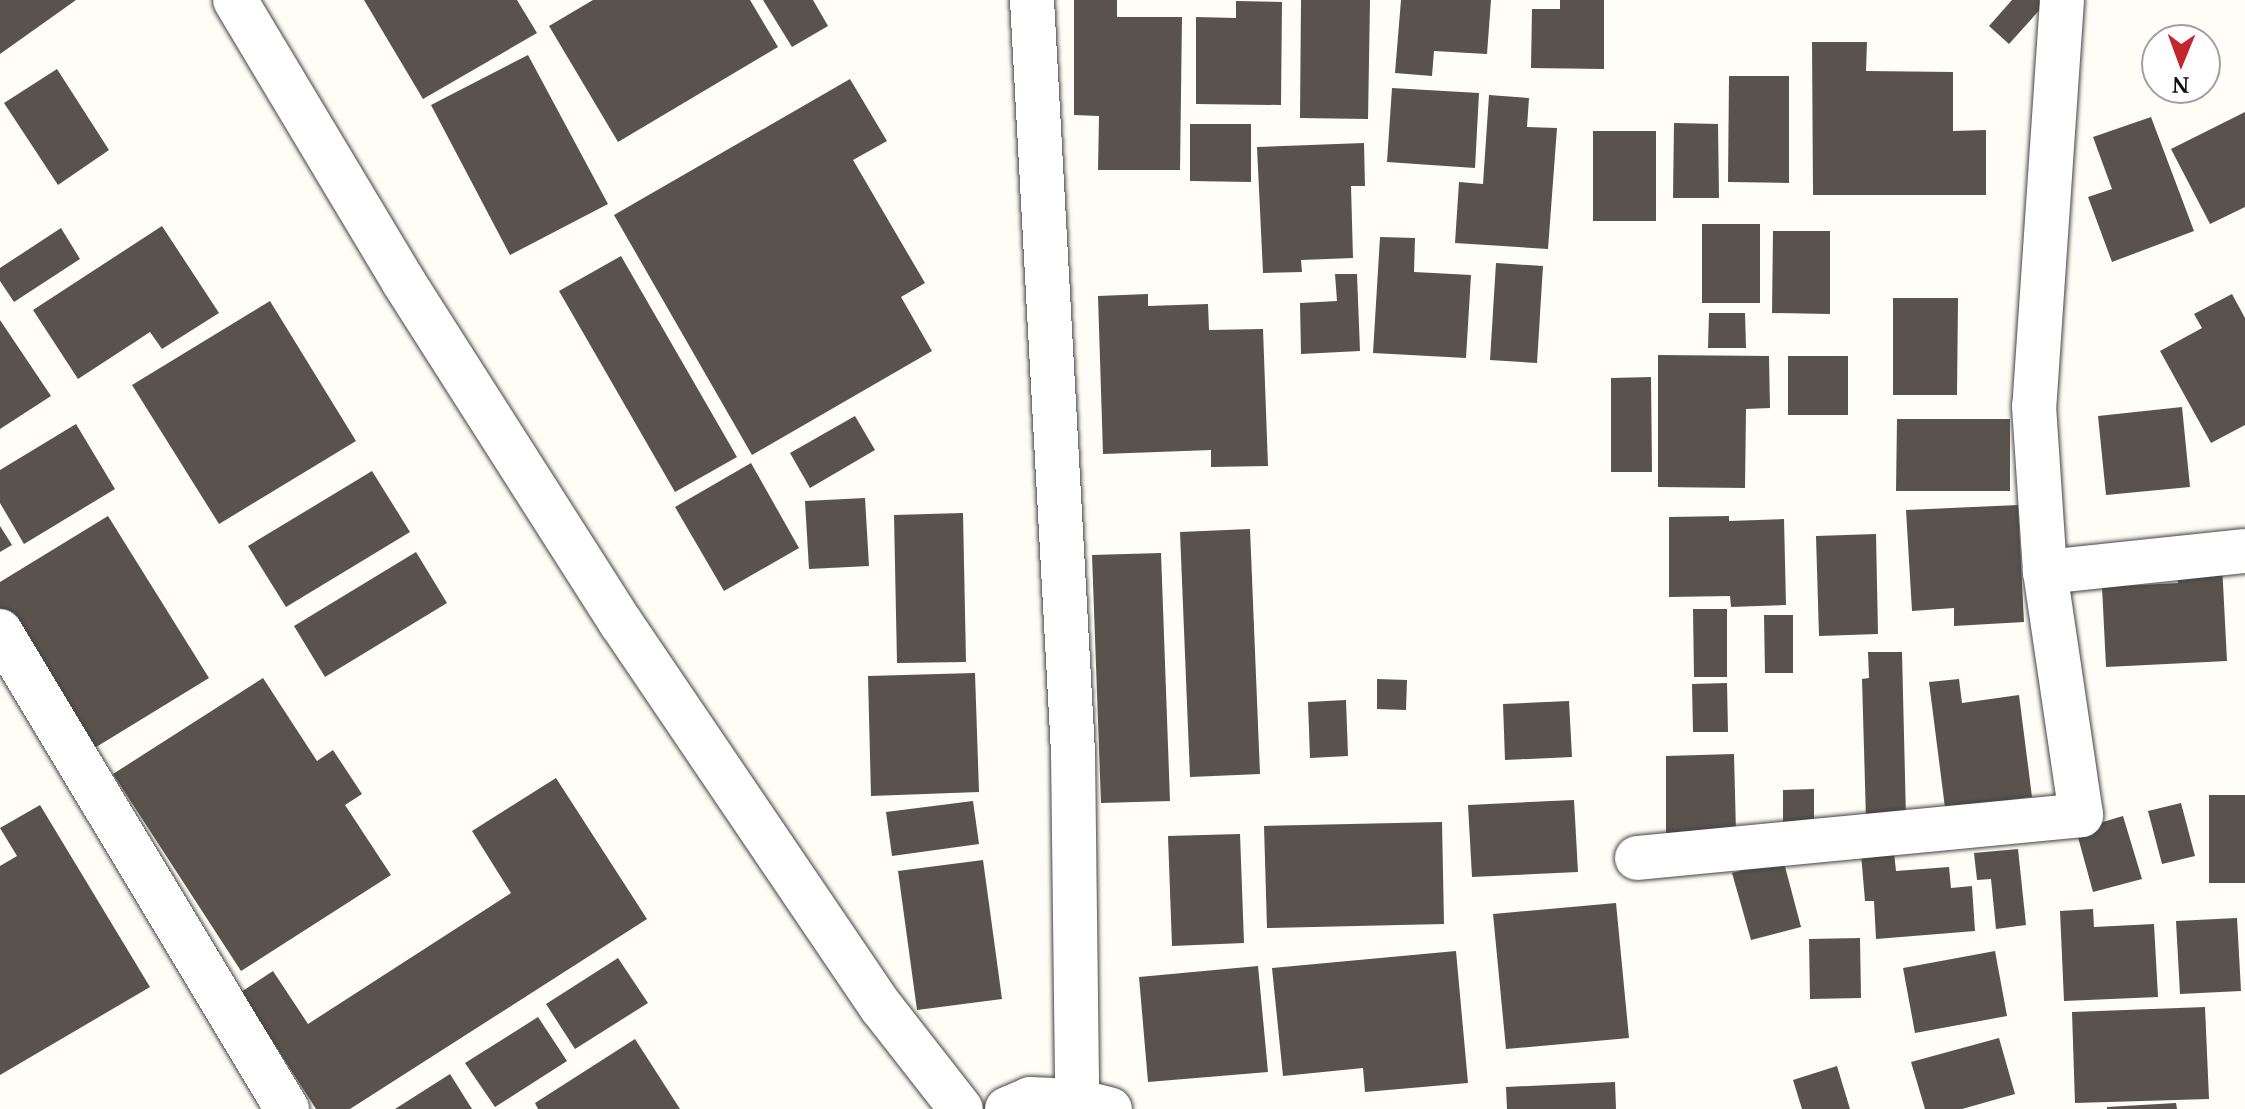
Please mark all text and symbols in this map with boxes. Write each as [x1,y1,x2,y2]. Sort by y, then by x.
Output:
north arrow [2141,24,2221,104]
text: N [2172,71,2190,101]

